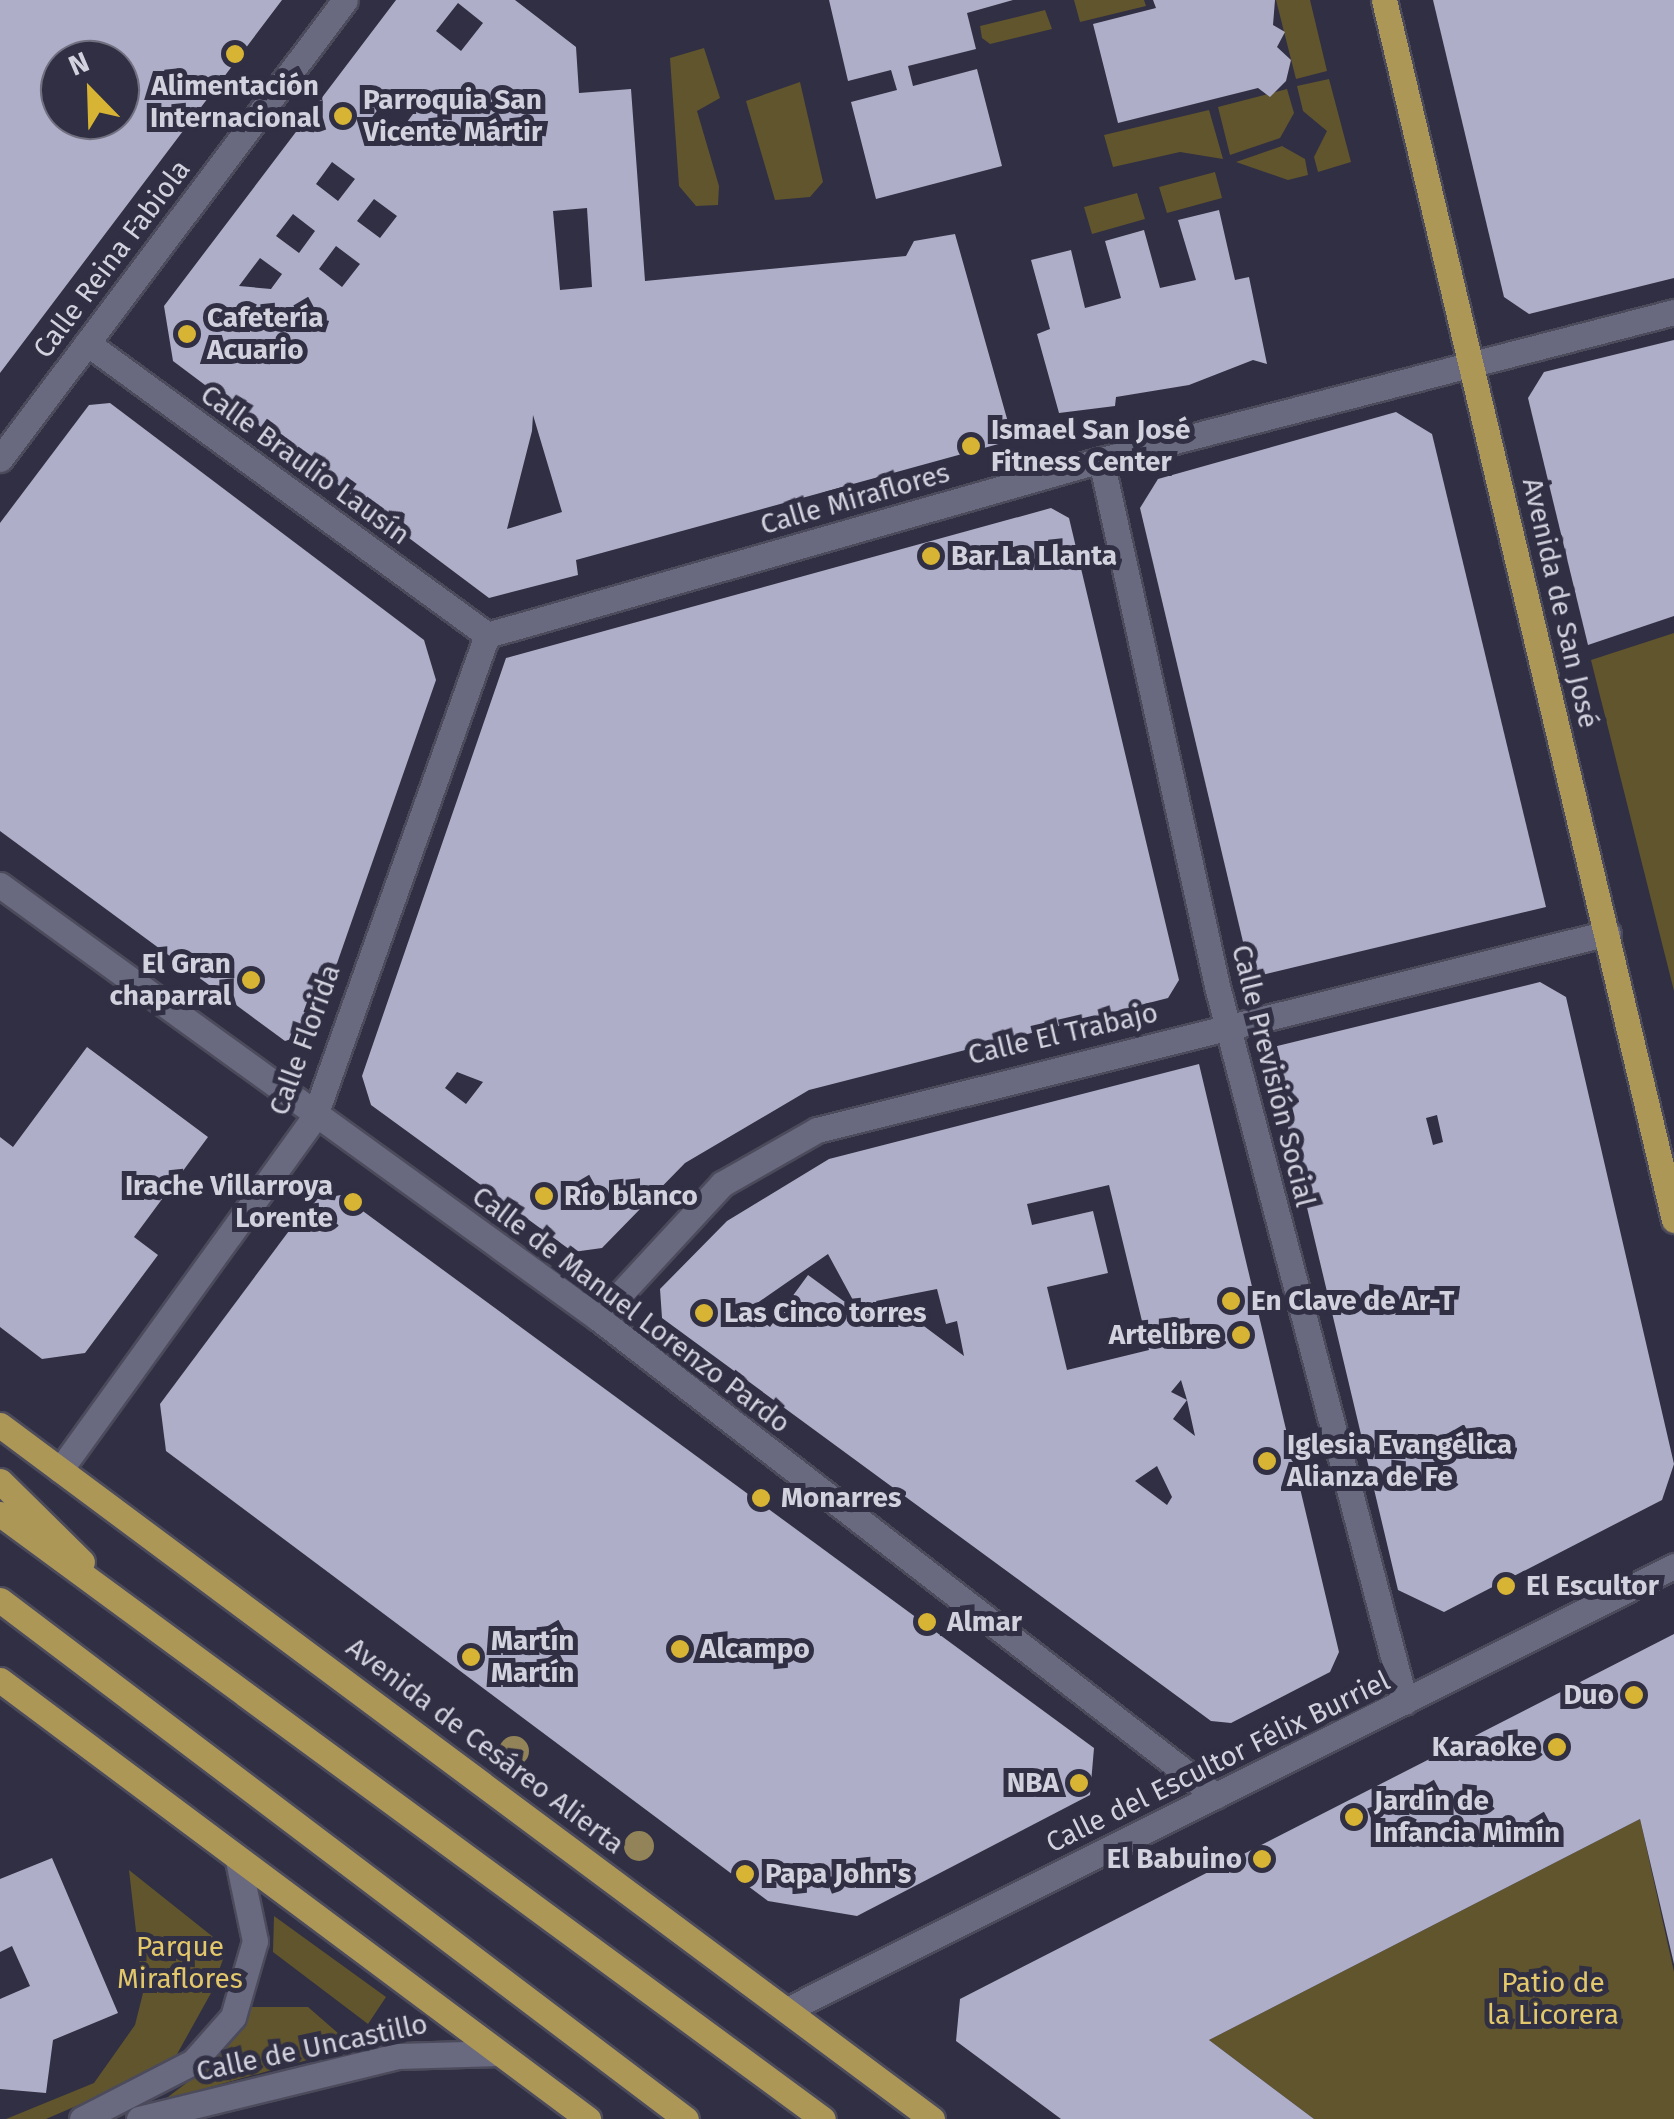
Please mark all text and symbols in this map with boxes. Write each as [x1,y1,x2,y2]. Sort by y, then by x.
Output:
north arrow [40,40,140,140]
marker: Alimentación Internacional [224,43,246,65]
text: N [64,45,94,83]
place label: Alimentación Internacional [150,69,320,135]
place label: Parroquia San Vicente Mártir [363,83,542,149]
marker: Parroquia San Vicente Mártir [332,105,354,127]
street label: Calle Reina Fabiola [27,153,197,365]
place label: Cafetería Acuario [207,301,324,367]
marker: Cafetería Acuario [176,323,198,345]
street label: Calle Braulio Lausín [194,378,416,552]
place label: Ismael San José Fitness Center [991,413,1190,479]
marker: Ismael San José Fitness Center [960,435,982,457]
street label: Calle Miraflores [757,456,953,542]
street label: Avenida de San José [1515,475,1605,731]
place label: Bar La Llanta [951,539,1117,573]
marker: Bar La Llanta [920,545,942,567]
street label: Calle Previsión Social [1224,941,1322,1211]
place label: El Gran chaparral [109,947,231,1013]
street label: Calle Florida [262,960,348,1120]
marker: El Gran chaparral [240,969,262,991]
street label: Calle El Trabajo [965,996,1161,1072]
place label: Irache Villarroya Lorente [125,1169,333,1235]
street label: Calle de Manuel Lorenzo Pardo [465,1179,797,1441]
place label: Río blanco [564,1179,698,1213]
marker: Río blanco [533,1185,555,1207]
marker: Irache Villarroya Lorente [342,1191,364,1213]
place label: En Clave de Ar-T [1251,1284,1454,1318]
marker: En Clave de Ar-T [1220,1290,1242,1312]
place label: Las Cinco torres [724,1296,927,1330]
marker: Las Cinco torres [693,1302,715,1324]
place label: Artelibre [1109,1318,1221,1352]
marker: Artelibre [1230,1324,1252,1346]
place label: Iglesia Evangélica Alianza de Fe [1287,1428,1512,1494]
marker: Iglesia Evangélica Alianza de Fe [1256,1450,1278,1472]
place label: Monarres [781,1481,901,1515]
marker: Monarres [750,1487,772,1509]
place label: El Escultor [1526,1569,1659,1603]
marker: El Escultor [1495,1575,1517,1597]
place label: Almar [947,1605,1022,1639]
marker: Almar [916,1611,938,1633]
place label: Martín Martín [491,1624,574,1690]
street label: Avenida de Cesáreo Alierta [340,1631,630,1861]
place label: Alcampo [700,1632,810,1666]
marker: Alcampo [669,1638,691,1660]
marker: Martín Martín [460,1646,482,1668]
street label: Calle del Escultor Félix Burriel [1041,1664,1395,1860]
place label: Duo [1563,1678,1614,1712]
marker: Duo [1623,1684,1645,1706]
place label: Karaoke [1432,1730,1537,1764]
marker: Karaoke [1546,1736,1568,1758]
place label: NBA [1007,1766,1059,1800]
marker: NBA [1068,1772,1090,1794]
place label: Jardín de Infancia Mimín [1374,1784,1560,1850]
marker: Jardín de Infancia Mimín [1343,1806,1365,1828]
place label: El Babuino [1107,1842,1242,1876]
marker: El Babuino [1251,1848,1273,1870]
place label: Papa John's [765,1857,911,1891]
marker: Papa John's [734,1863,756,1885]
park label: Parque Miraflores [117,1930,243,1996]
park label: Patio de la Licorera [1487,1966,1619,2032]
street label: Calle de Uncastillo [193,2007,431,2089]

